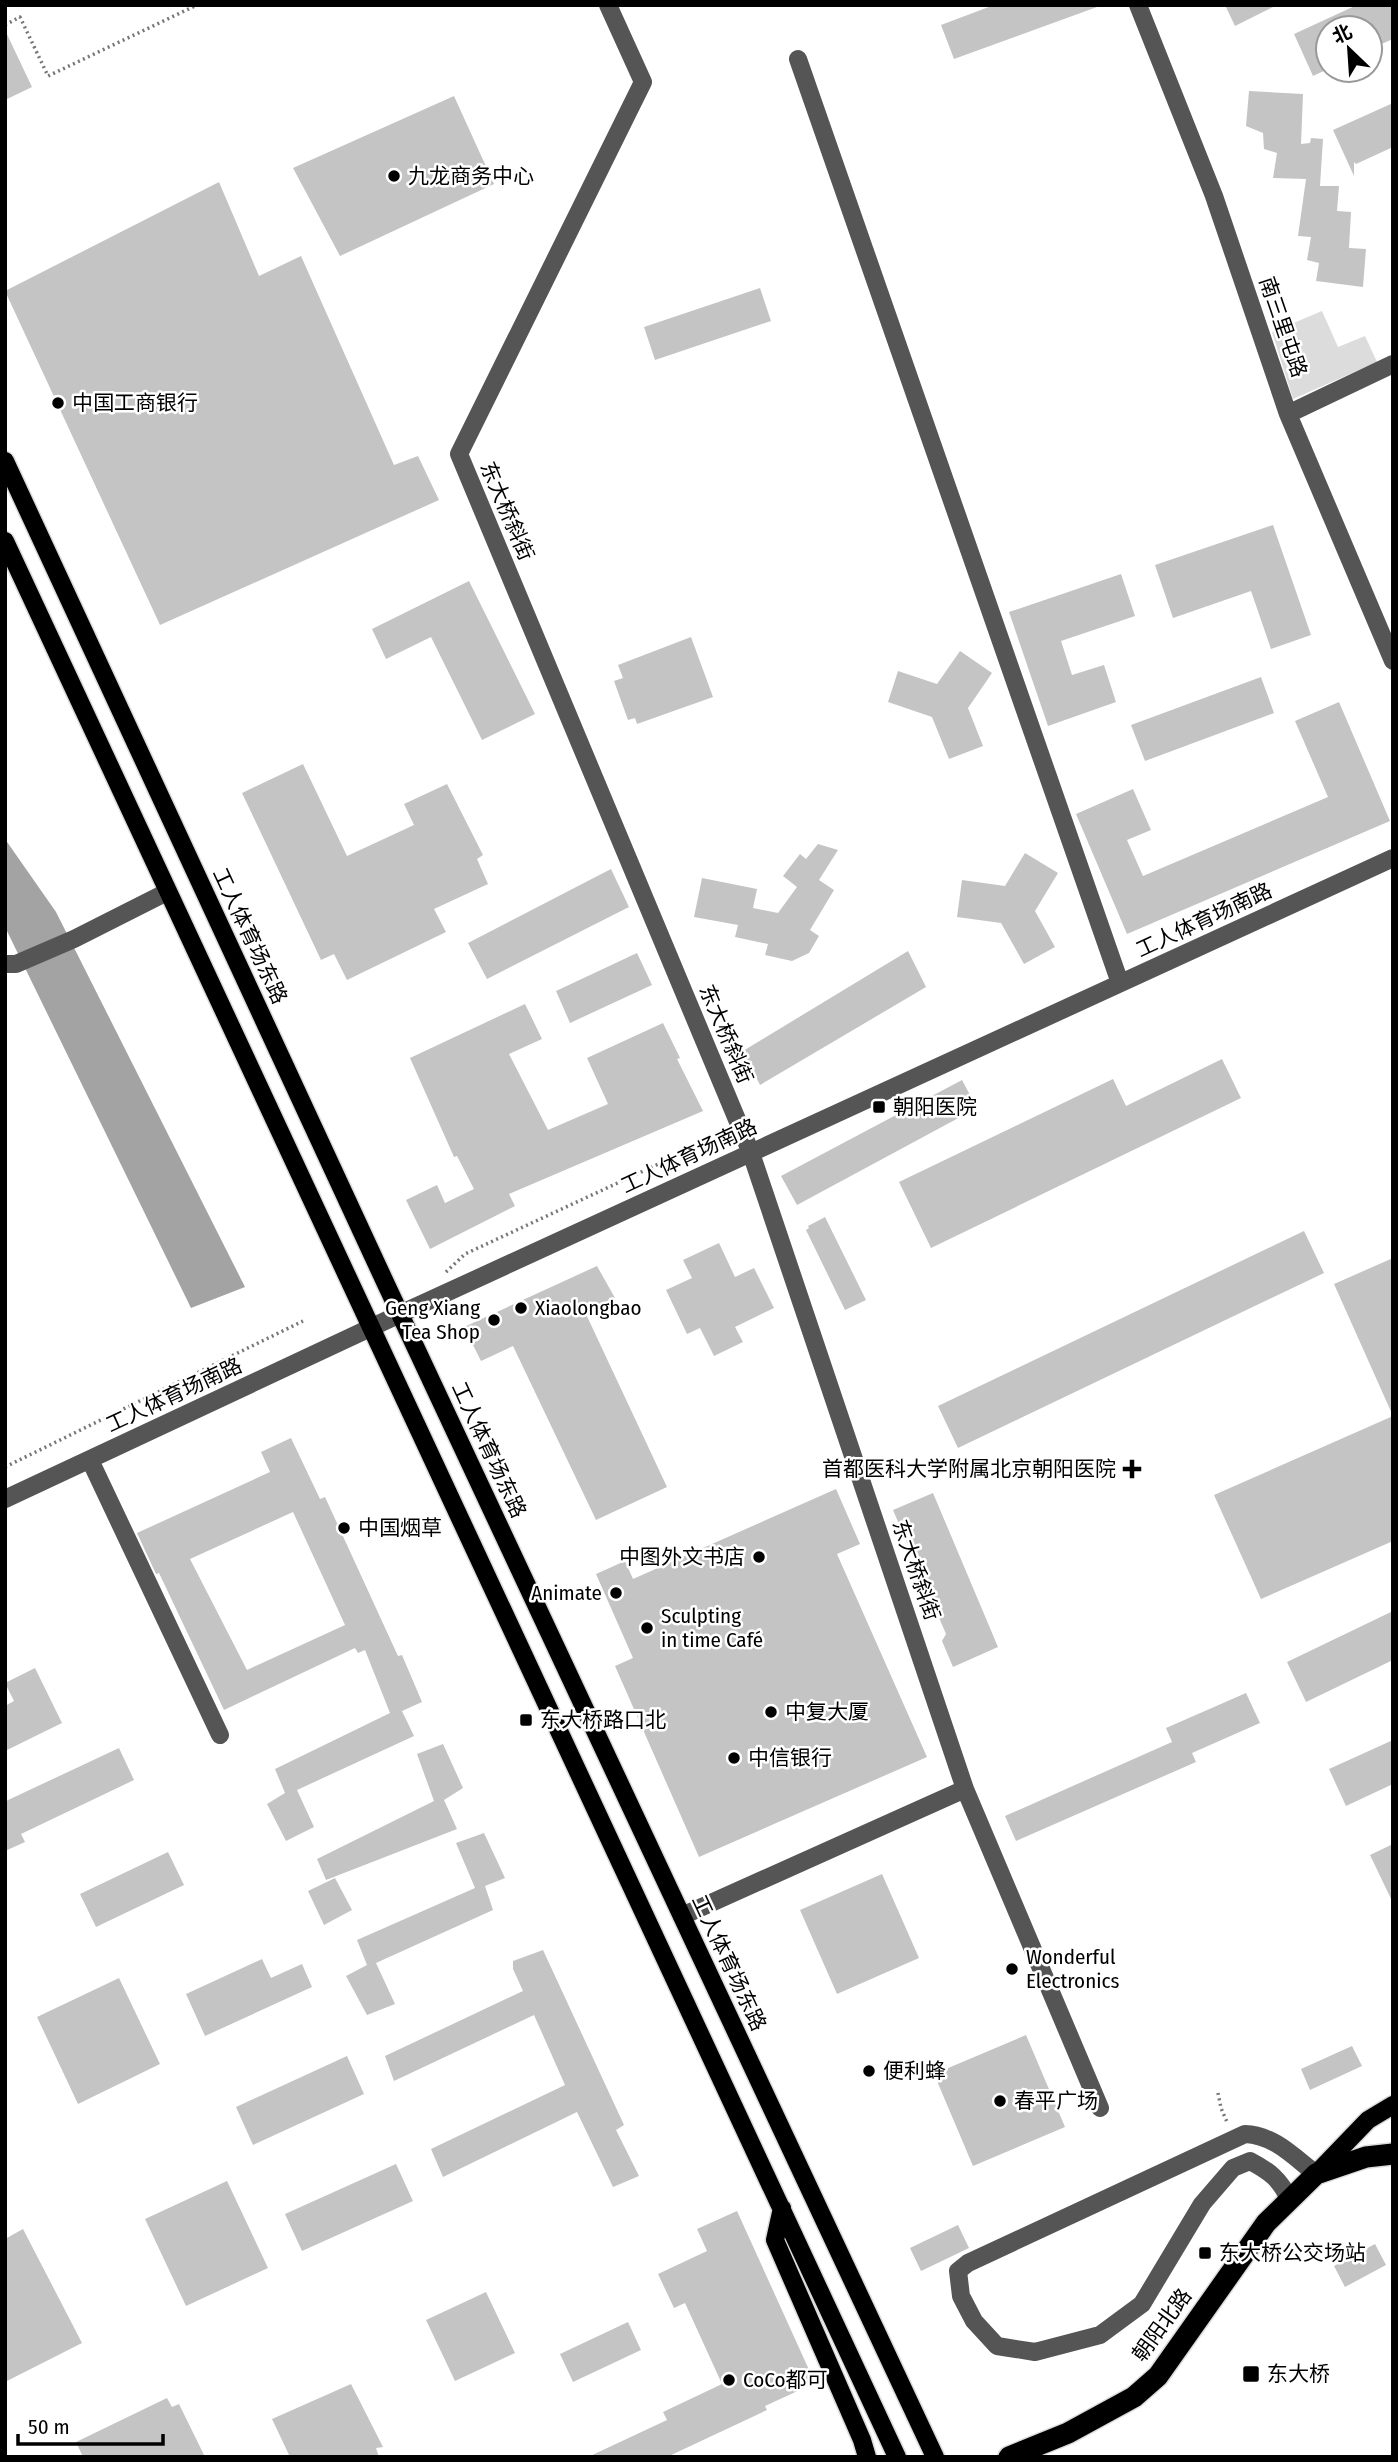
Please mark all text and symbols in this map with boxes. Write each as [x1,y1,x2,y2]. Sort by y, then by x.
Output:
north arrow [1314,14,1384,84]
text: 北 [1329,20,1356,48]
place label: 九龙商务中心 [408,163,534,189]
marker: 九龙商务中心 [386,168,402,184]
street label: 南三里屯路 [1254,273,1312,381]
place label: 中国工商银行 [72,390,198,416]
marker: 中国工商银行 [50,395,66,411]
street label: 东大桥斜街 [475,458,539,564]
street label: 工人体育场东路 [207,864,293,1008]
street label: 工人体育场南路 [1132,877,1276,963]
street label: 东大桥斜街 [694,981,758,1087]
place label: 朝阳医院 [893,1094,977,1120]
marker: 朝阳医院 [871,1099,887,1115]
street label: 工人体育场南路 [617,1113,761,1199]
place label: Geng Xiang Tea Shop [385,1295,480,1345]
place label: Xiaolongbao [535,1295,642,1321]
marker: Xiaolongbao [513,1300,529,1316]
marker: Geng Xiang Tea Shop [486,1312,502,1328]
street label: 工人体育场南路 [102,1352,246,1438]
street label: 工人体育场东路 [446,1378,532,1522]
place label: 首都医科大学附属北京朝阳医院 [822,1456,1116,1482]
marker: 首都医科大学附属北京朝阳医院 [1122,1459,1142,1479]
place label: 中国烟草 [358,1515,442,1541]
street label: 东大桥斜街 [887,1516,945,1624]
marker: 中国烟草 [336,1520,352,1536]
place label: 中图外文书店 [619,1544,745,1570]
marker: 中图外文书店 [751,1549,767,1565]
place label: Animate [531,1580,602,1606]
marker: Animate [608,1585,624,1601]
place label: Sculpting in time Café [661,1603,763,1653]
marker: Sculpting in time Café [639,1620,655,1636]
place label: 中复大厦 [785,1699,869,1725]
marker: 中复大厦 [763,1704,779,1720]
place label: 东大桥路口北 [540,1707,666,1733]
marker: 东大桥路口北 [518,1712,534,1728]
place label: 中信银行 [748,1745,832,1771]
marker: 中信银行 [726,1750,742,1766]
street label: 工人体育场东路 [686,1891,772,2035]
place label: Wonderful Electronics [1026,1944,1120,1994]
marker: Wonderful Electronics [1004,1961,1020,1977]
place label: 便利蜂 [883,2058,946,2084]
marker: 便利蜂 [861,2063,877,2079]
place label: 春平广场 [1014,2088,1098,2114]
marker: 春平广场 [992,2093,1008,2109]
place label: 东大桥公交场站 [1219,2240,1366,2266]
marker: 东大桥公交场站 [1197,2245,1213,2261]
street label: 朝阳北路 [1127,2283,1197,2367]
place label: 东大桥 [1267,2361,1330,2387]
marker: 东大桥 [1241,2364,1261,2384]
place label: CoCo都可 [743,2367,828,2393]
marker: CoCo都可 [721,2372,737,2388]
scale bar [18,2402,163,2446]
text: 50 m [28,2414,70,2440]

